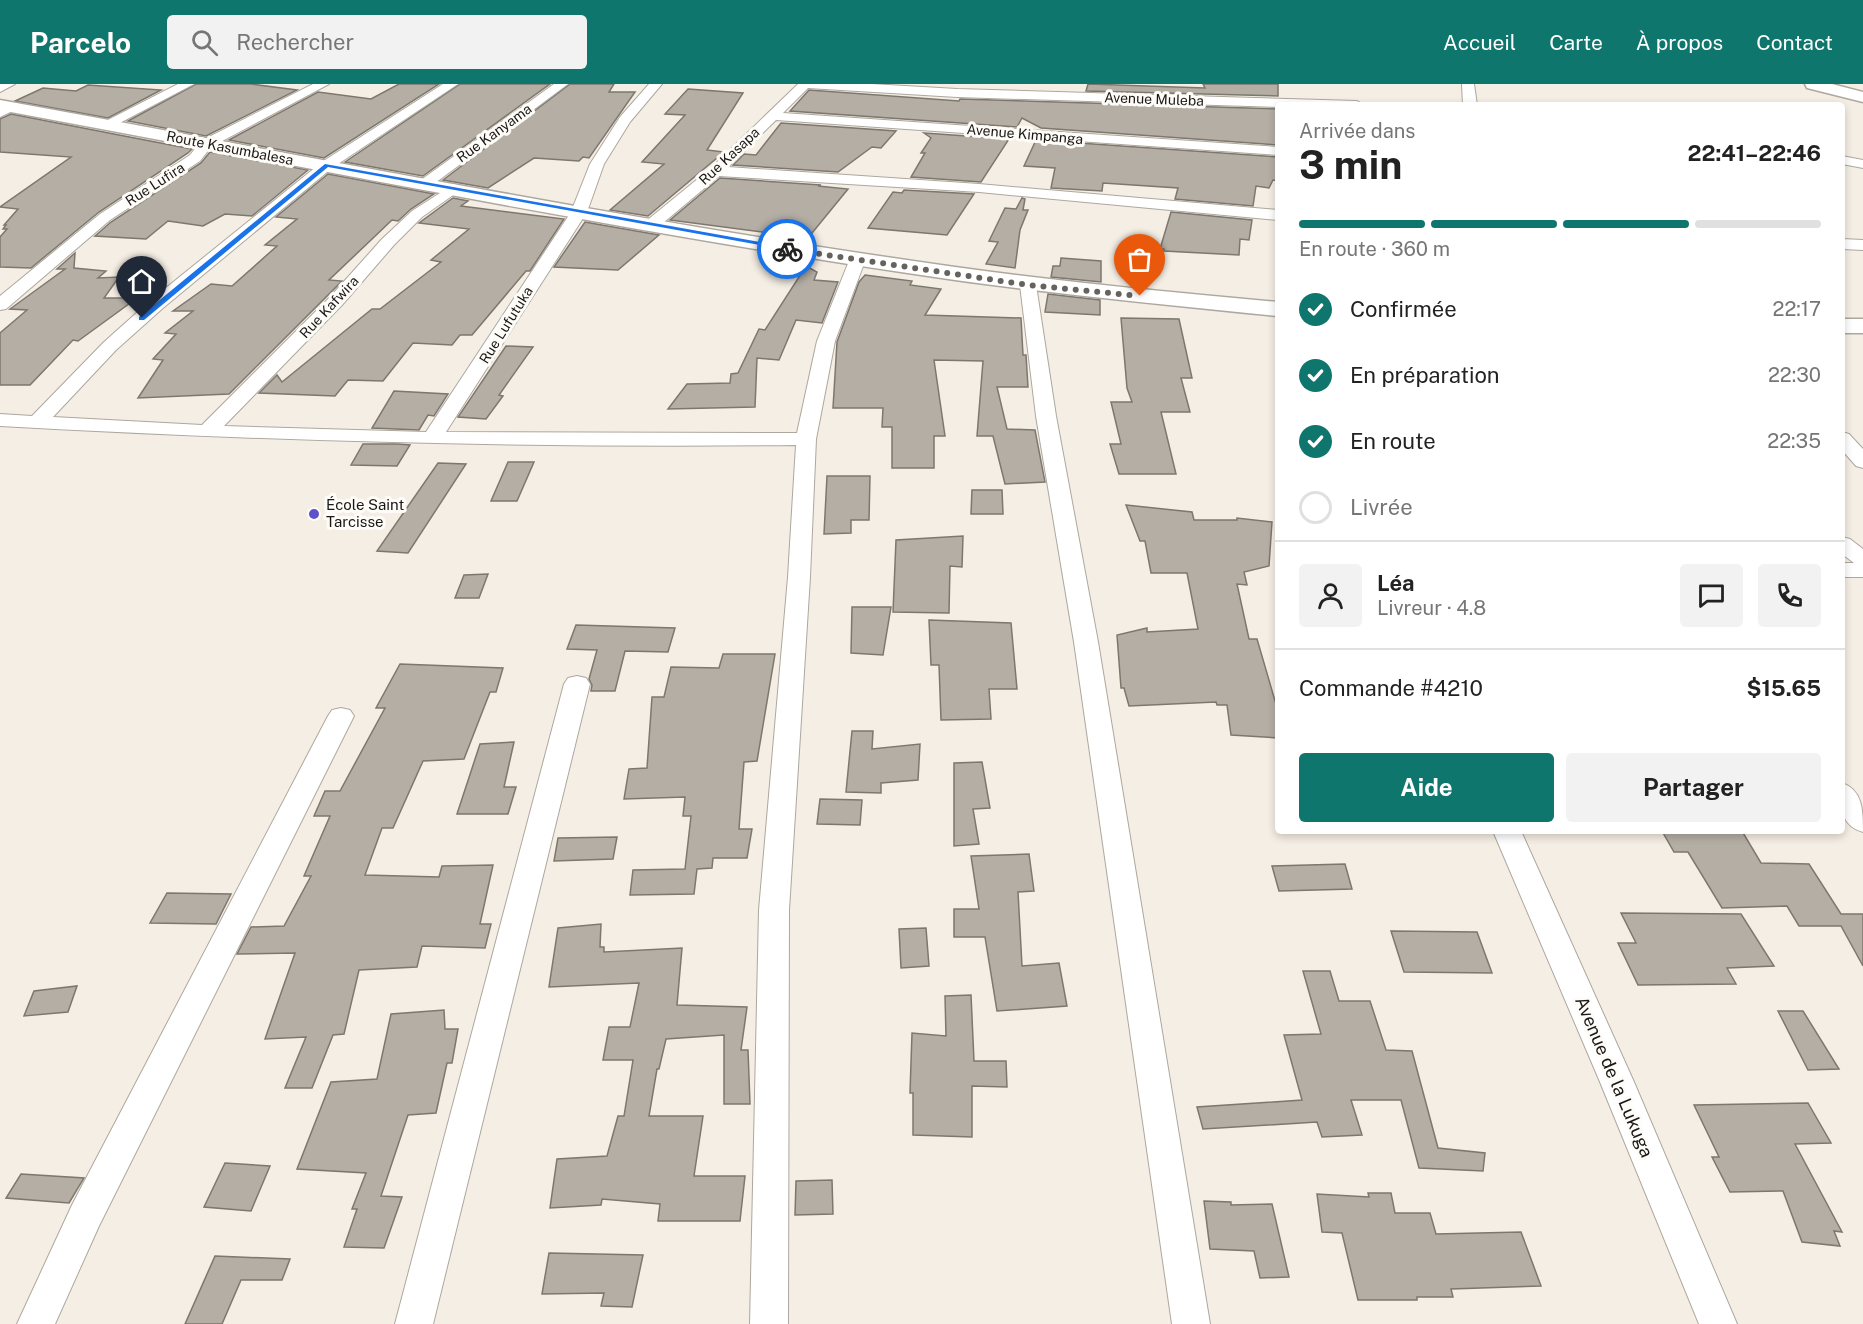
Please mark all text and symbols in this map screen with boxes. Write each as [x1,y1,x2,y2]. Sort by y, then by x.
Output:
search box [167,15,587,69]
text: Parcelo [30,26,131,59]
icon: search [188,26,221,59]
text: Rechercher [236,29,354,55]
text: Accueil [1443,30,1516,55]
text: Carte [1549,30,1603,55]
text: À propos [1636,30,1723,55]
text: Contact [1756,30,1833,55]
street label: Avenue Muleba [1104,89,1204,109]
street label: Rue Kanyama [453,100,535,166]
text: Arrivée dans [1299,119,1415,143]
street label: Avenue Kimpanga [966,121,1084,147]
street label: Rue Kasapa [696,124,762,188]
street label: Route Kasumbalesa [165,128,295,168]
text: 22:41–22:46 [1688,140,1821,166]
text: 3 min [1299,142,1402,188]
street label: Rue Lufira [123,159,187,209]
courier [757,219,817,279]
icon: bike [771,233,804,266]
pin [1114,234,1165,296]
text: En route · 360 m [1299,237,1450,261]
icon: bag [1123,243,1156,276]
pin [116,256,167,318]
icon: home [125,265,158,298]
street label: Rue Kafwira [296,273,362,341]
street label: Rue Lufutuka [476,284,536,366]
icon: check [1299,293,1332,326]
text: Confirmée [1350,296,1457,322]
text: 22:17 [1773,297,1821,321]
icon: check [1299,359,1332,392]
text: En préparation [1350,362,1500,388]
text: 22:30 [1768,363,1821,387]
icon: check [1299,425,1332,458]
text: En route [1350,428,1436,454]
text: 22:35 [1767,429,1821,453]
text: Livrée [1350,494,1413,520]
place label: École Saint Tarcisse [326,496,404,530]
marker: École Saint Tarcisse [307,507,321,521]
button: person [1299,564,1362,627]
button: chat [1680,564,1743,627]
button: phone [1758,564,1821,627]
text: Léa [1377,570,1415,596]
text: Livreur · 4.8 [1377,596,1486,620]
text: Commande #4210 [1299,675,1483,701]
text: $15.65 [1746,675,1821,701]
button: Aide [1299,753,1554,822]
button: Partager [1566,753,1821,822]
street label: Avenue de la Lukuga [1571,993,1658,1161]

